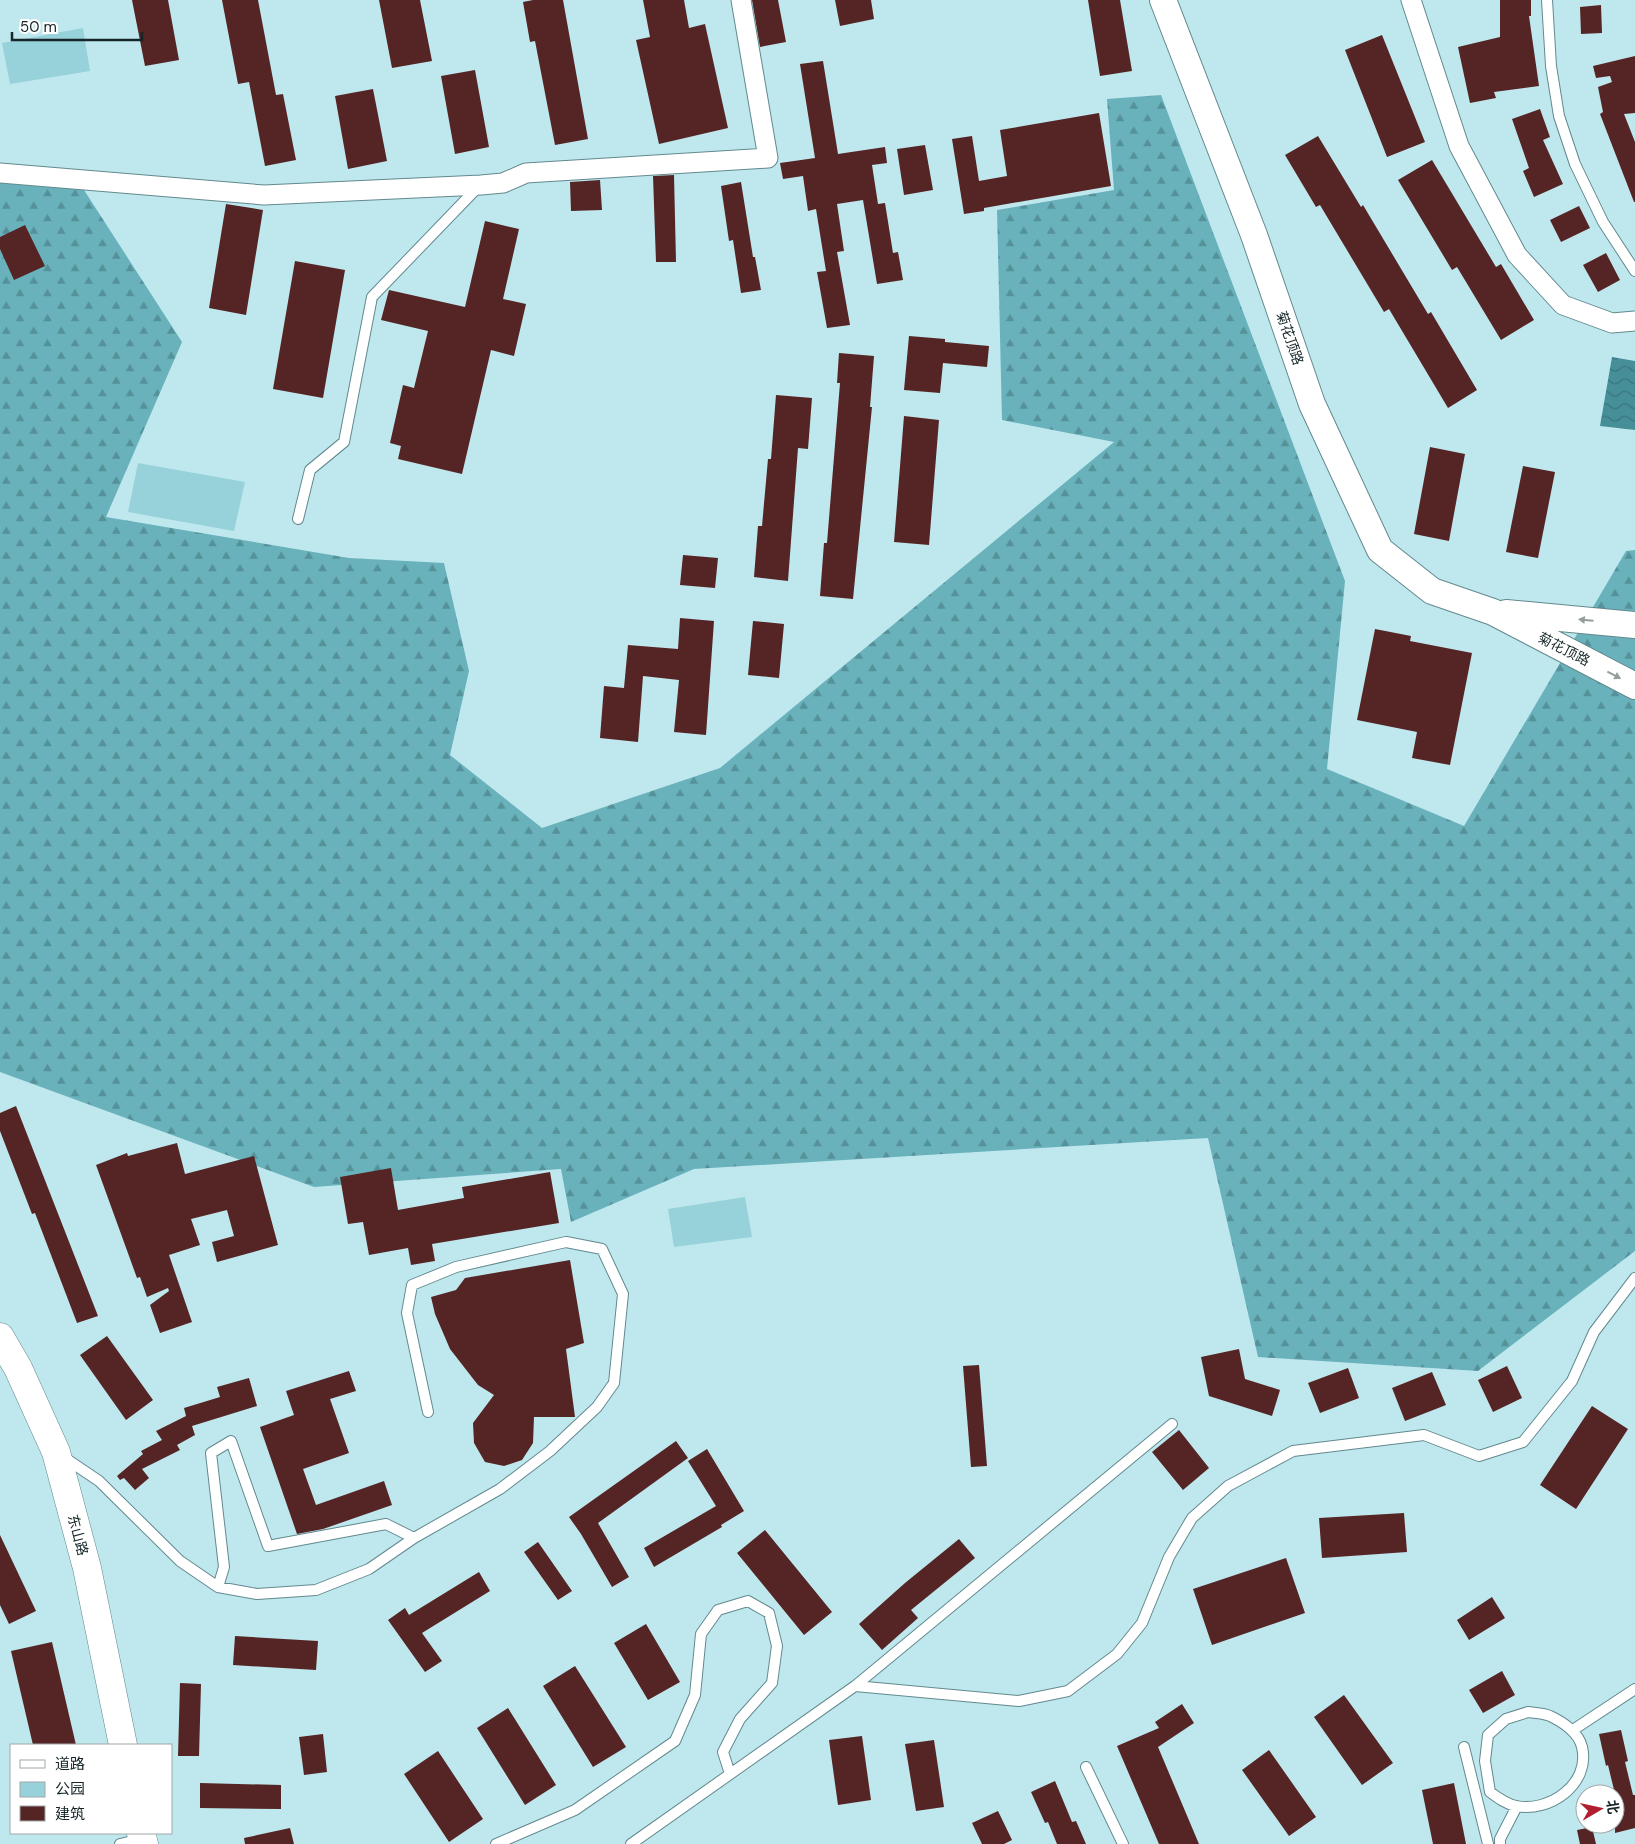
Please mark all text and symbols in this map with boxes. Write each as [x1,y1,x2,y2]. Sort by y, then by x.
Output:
scale bar [12,10,142,42]
text: 50 m [20,17,57,37]
street label: 菊花顶路 [1272,309,1308,367]
one-way arrow [1578,616,1594,624]
street label: 菊花顶路 [1535,628,1593,670]
one-way arrow [1606,671,1621,679]
street label: 东山路 [64,1512,92,1558]
legend [10,1744,172,1834]
text: 道路 [55,1754,85,1774]
text: 公园 [55,1779,85,1799]
north arrow [1575,1784,1625,1834]
text: 北 [1603,1799,1623,1815]
text: 建筑 [55,1804,85,1824]

